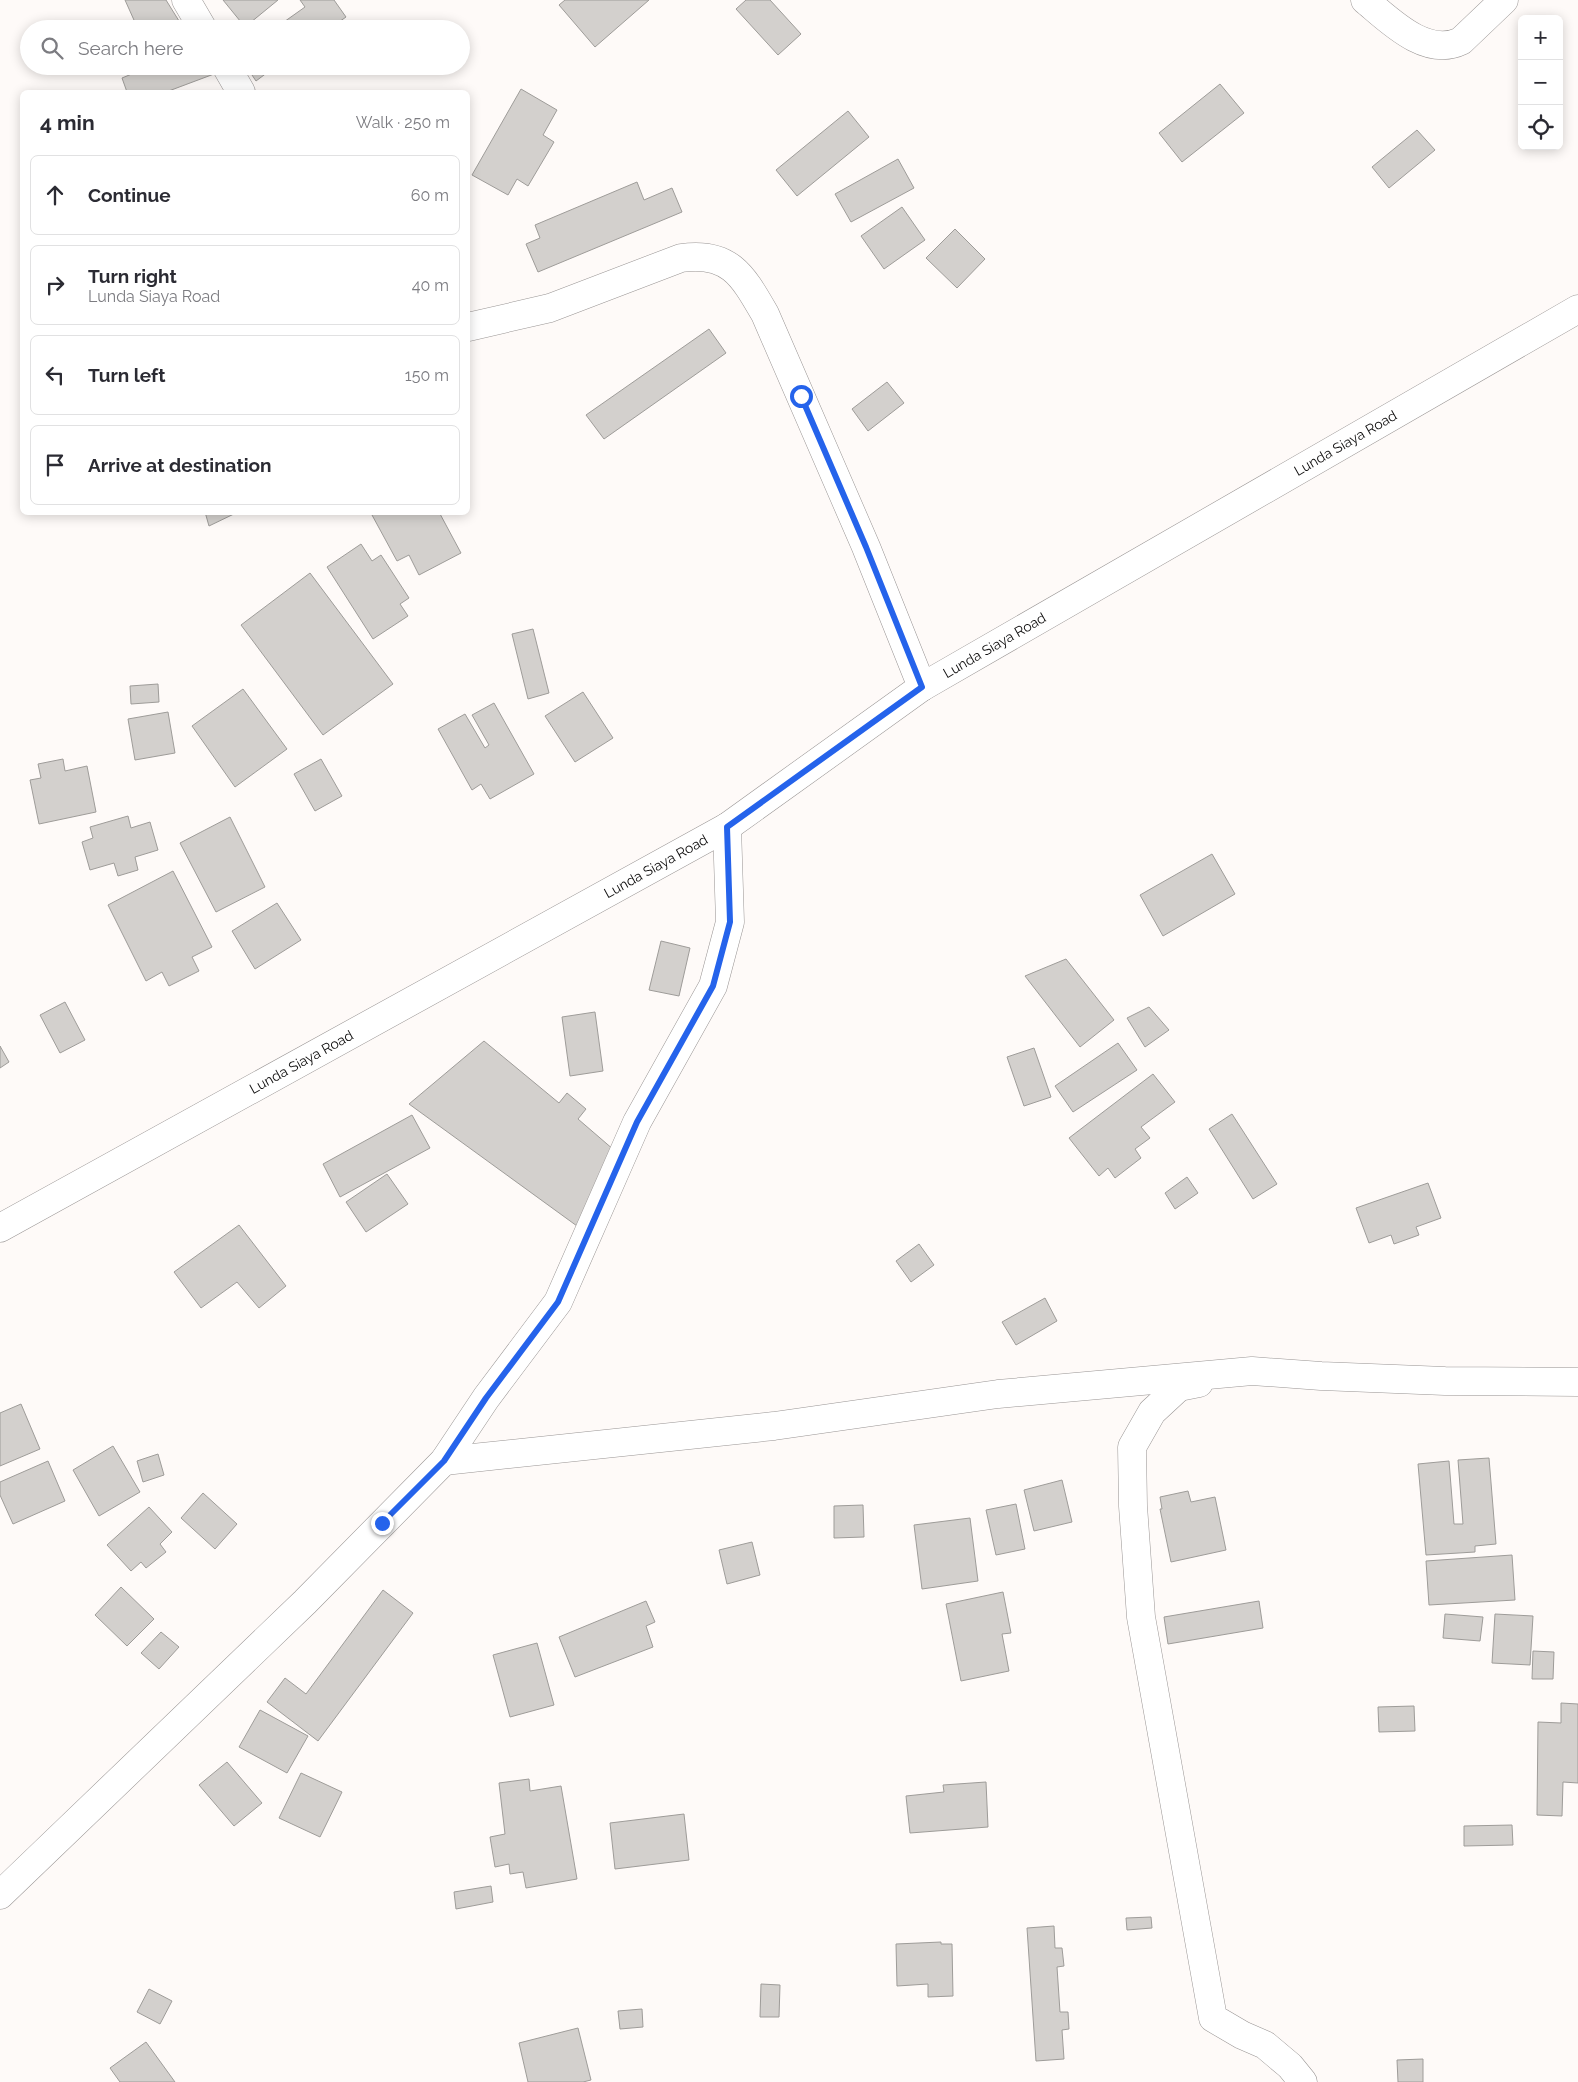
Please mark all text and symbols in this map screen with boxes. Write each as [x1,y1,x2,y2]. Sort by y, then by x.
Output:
map controls [1518,15,1563,150]
button: + [1518,15,1563,60]
search box [20,20,470,75]
icon: search [38,34,66,62]
text: Search here [78,37,184,59]
button: − [1518,60,1563,105]
button: locate [1518,105,1563,150]
text: 4 min [40,110,95,135]
text: Walk · 250 m [356,113,450,132]
icon: ahead [41,181,69,209]
text: Continue [88,184,171,206]
text: 60 m [411,186,449,205]
text: Turn right [88,265,177,287]
icon: right [41,271,69,299]
text: 40 m [412,276,449,295]
text: Lunda Siaya Road [88,287,220,306]
icon: left [41,361,69,389]
text: Turn left [88,364,165,386]
text: 150 m [405,366,449,385]
route start [790,385,813,408]
street label: Lunda Siaya Road [1291,407,1400,479]
icon: arrive [41,451,69,479]
text: Arrive at destination [88,454,272,476]
street label: Lunda Siaya Road [940,609,1049,681]
street label: Lunda Siaya Road [601,831,710,901]
street label: Lunda Siaya Road [247,1027,356,1097]
route end [371,1512,394,1535]

